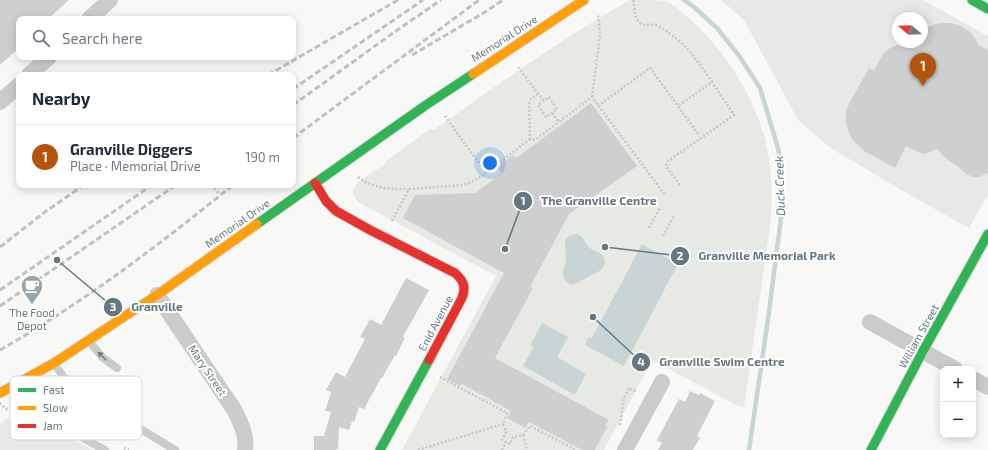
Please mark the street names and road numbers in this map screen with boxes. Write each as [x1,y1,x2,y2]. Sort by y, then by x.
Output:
street label: Memorial Drive [469,12,540,64]
street label: Memorial Drive [202,196,272,250]
street label: Enid Avenue [415,293,455,353]
street label: William Street [895,302,941,370]
street label: Mary Street [186,342,230,398]

